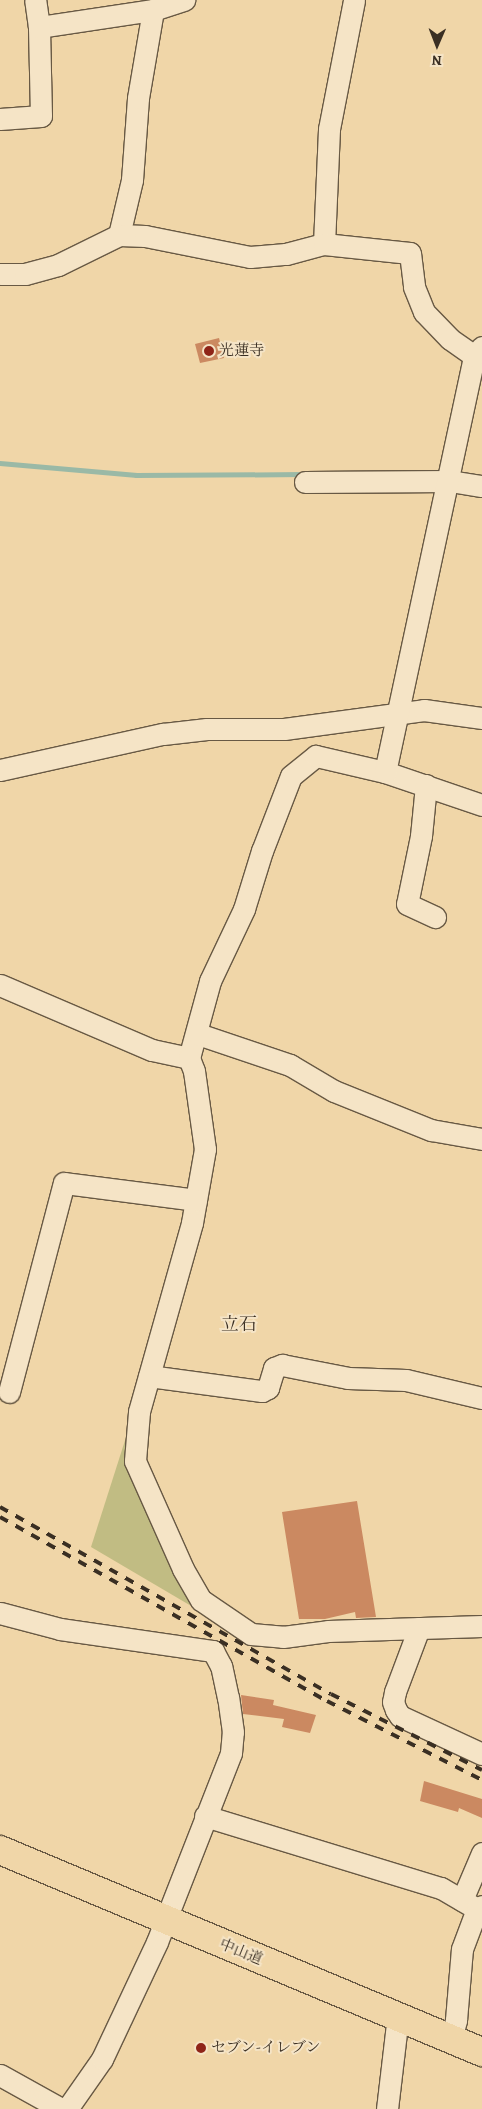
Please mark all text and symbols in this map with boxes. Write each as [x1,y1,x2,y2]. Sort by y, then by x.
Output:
north arrow [412,20,462,70]
text: N [431,51,442,70]
place label: 光蓮寺 [219,342,264,360]
marker: 光蓮寺 [203,345,215,357]
district label: 立石 [221,1313,257,1335]
street label: 中山道 [217,1935,265,1969]
place label: セブン-イレブン [211,2039,322,2057]
marker: セブン-イレブン [195,2042,207,2054]

